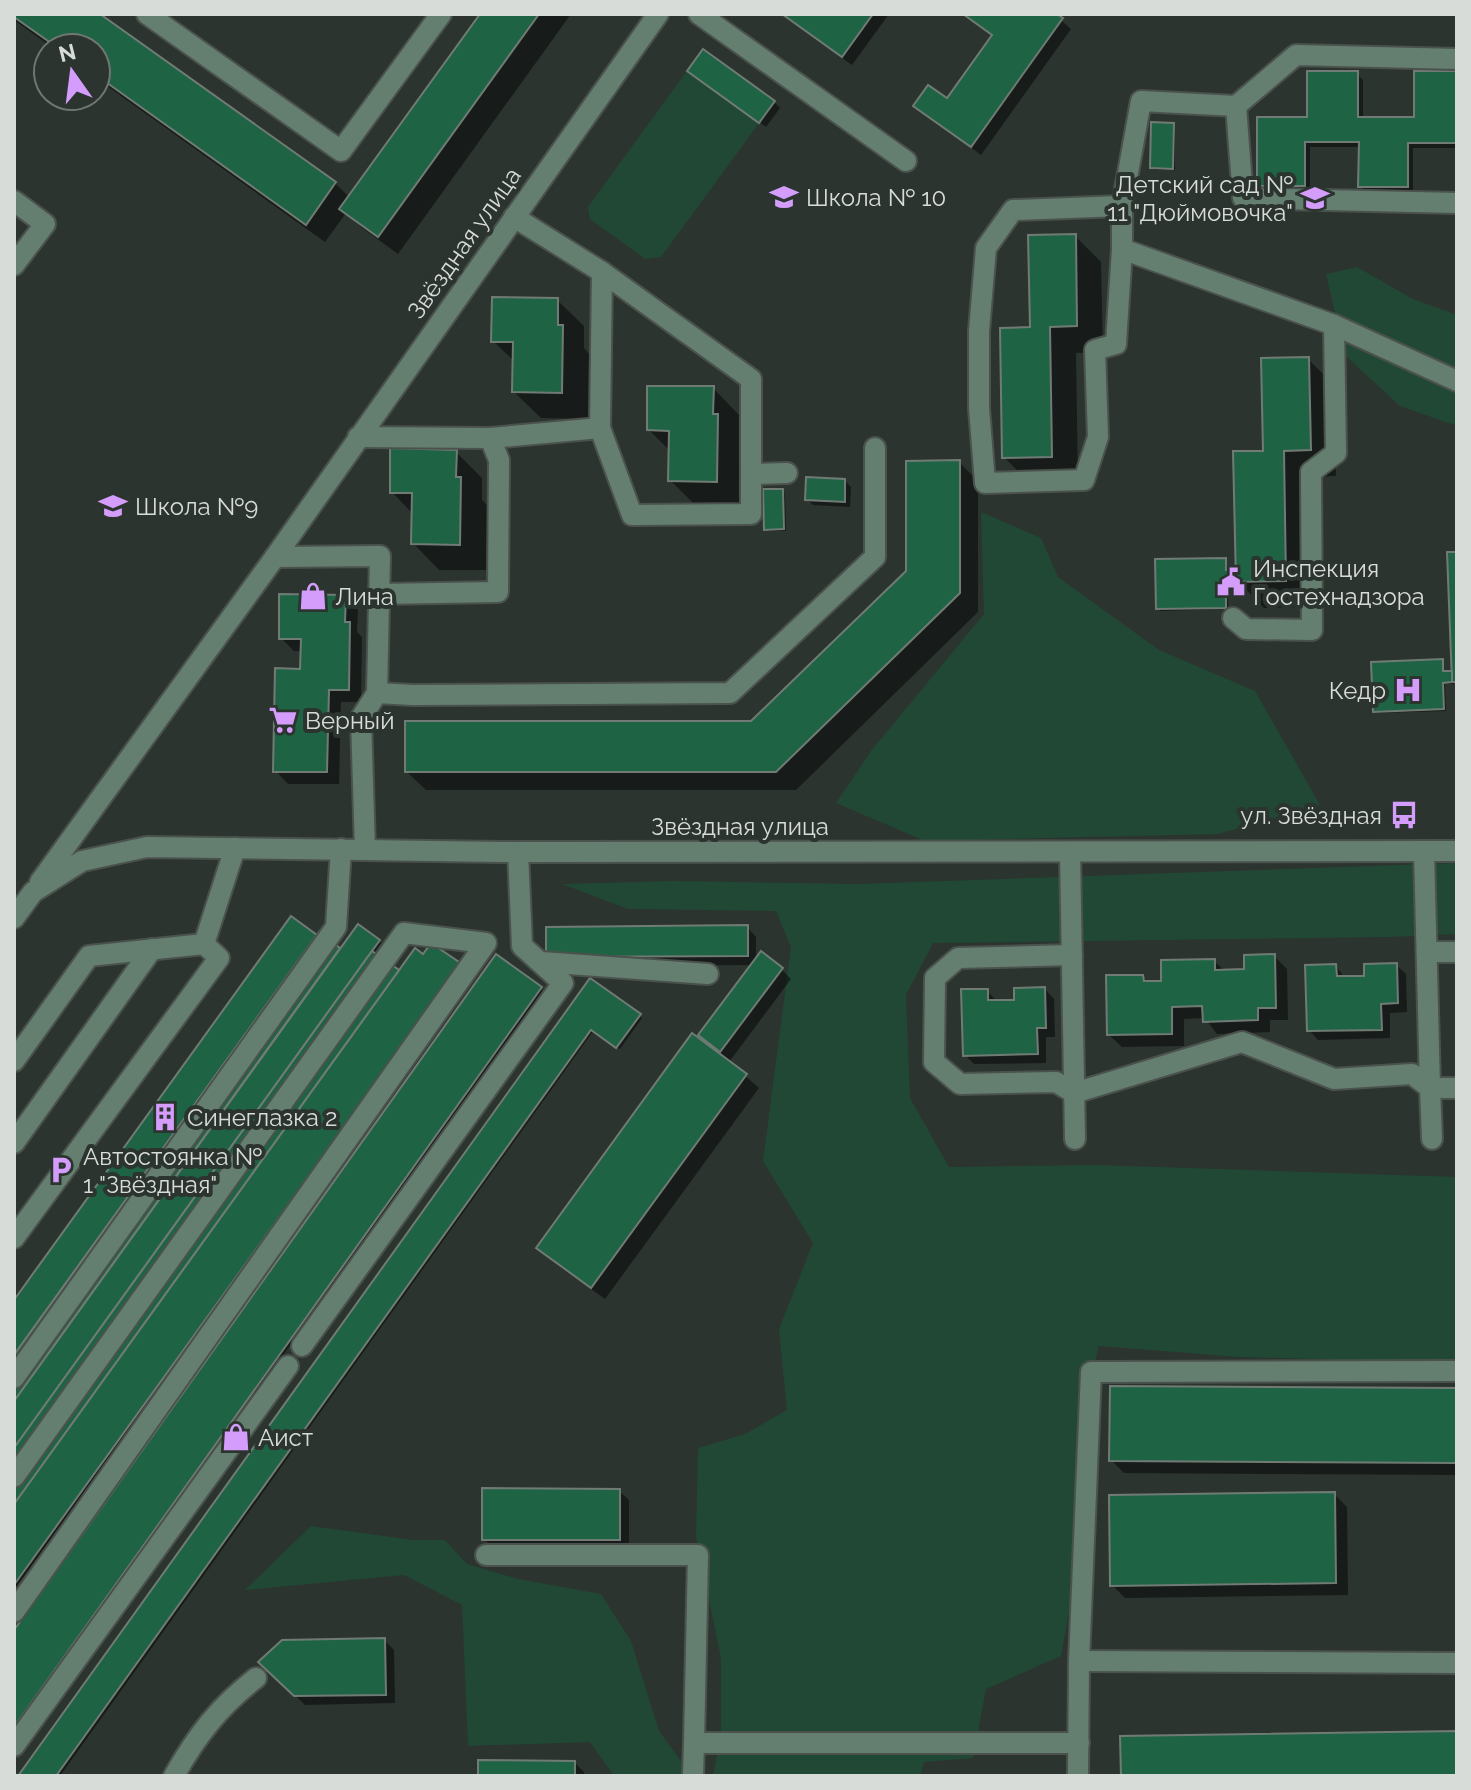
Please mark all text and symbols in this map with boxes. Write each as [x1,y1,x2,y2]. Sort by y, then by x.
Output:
north arrow [32,32,112,112]
text: N [56,38,78,67]
street label: Звёздная улица [401,162,527,324]
place label: Детский сад № 11 "Дюймовочка" [1107,170,1293,227]
school or university icon: Школа № 10 [769,182,799,212]
place label: Школа № 10 [806,183,946,212]
school or university icon: Детский сад № 11 "Дюймовочка" [1300,183,1330,213]
school or university icon: Школа №9 [98,491,128,521]
place label: Школа №9 [135,492,258,521]
place label: Инспекция Гостехнадзора [1253,554,1425,611]
public building icon: Инспекция Гостехнадзора [1216,567,1246,597]
shop icon: Лина [298,581,328,611]
place label: Лина [335,582,394,611]
hospital icon: Кедр [1393,675,1423,705]
place label: Кедр [1329,676,1386,705]
supermarket icon: Верный [268,705,298,735]
place label: Верный [305,706,394,735]
bus stop icon: ул. Звёздная [1389,800,1419,830]
place label: ул. Звёздная [1240,801,1382,830]
street label: Звёздная улица [651,812,829,841]
building icon: Синеглазка 2 [150,1102,180,1132]
place label: Синеглазка 2 [187,1103,337,1132]
place label: Автостоянка № 1 "Звёздная" [83,1142,262,1199]
parking icon: Автостоянка № 1 "Звёздная" [46,1155,76,1185]
shop icon: Аист [221,1422,251,1452]
place label: Аист [258,1423,314,1452]

